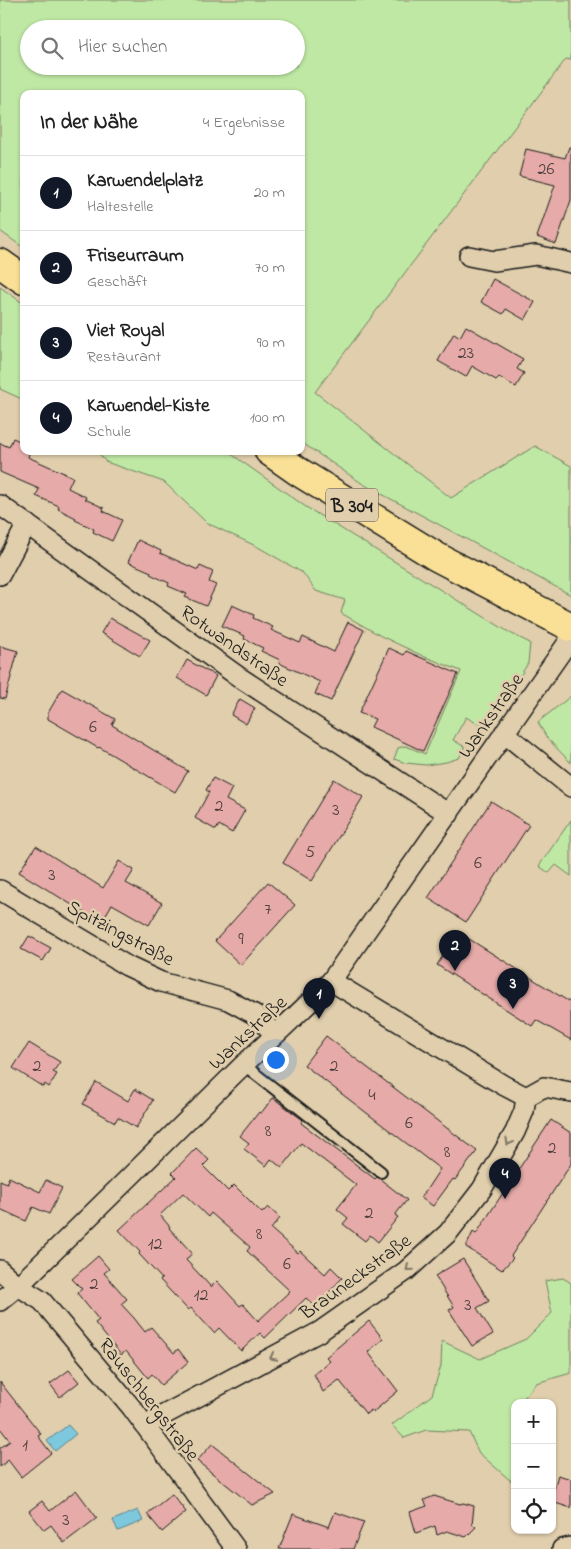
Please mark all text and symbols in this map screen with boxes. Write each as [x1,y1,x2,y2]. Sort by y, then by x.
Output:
search box [20,20,305,75]
icon: search [38,34,66,62]
text: Hier suchen [78,34,167,61]
text: In der Nähe [40,108,138,138]
text: 4 Ergebnisse [203,111,285,135]
house number: 26 [538,157,555,183]
text: Karwendelplatz [87,168,203,195]
text: 1 [53,181,59,205]
text: 20 m [254,181,285,205]
text: Haltestelle [87,195,153,219]
text: Friseurraum [87,243,184,270]
text: 2 [52,256,60,280]
text: 70 m [255,256,285,280]
text: Geschäft [87,270,147,294]
text: Viet Royal [87,318,164,345]
text: 3 [53,331,59,355]
text: 90 m [257,331,285,355]
house number: 23 [458,341,474,367]
text: Restaurant [87,345,161,369]
text: Karwendel-Kiste [87,393,209,420]
text: 4 [53,406,59,430]
text: 100 m [250,406,285,430]
text: Schule [87,420,131,444]
road number: B 304 [326,488,378,522]
street label: Rotwandstraße [173,599,294,695]
street label: Wankstraße [452,668,532,765]
house number: 6 [89,715,97,741]
house number: 2 [215,794,224,820]
house number: 3 [332,798,340,824]
house number: 5 [305,840,315,866]
house number: 6 [474,851,482,877]
house number: 3 [48,863,56,889]
street label: Spitzingstraße [60,894,179,976]
house number: 7 [264,897,272,923]
house number: 9 [238,927,244,953]
pin: 2 [439,930,471,971]
pin: 3 [497,968,529,1009]
pin: 1 [303,978,335,1019]
street label: Wankstraße [203,990,295,1078]
your location [263,1047,289,1073]
house number: 2 [33,1054,42,1080]
house number: 2 [330,1054,339,1080]
house number: 4 [368,1083,376,1109]
house number: 6 [405,1111,413,1137]
house number: 8 [265,1119,272,1145]
house number: 2 [548,1136,557,1162]
one-way arrow [505,1137,515,1146]
house number: 8 [444,1140,451,1166]
pin: 4 [489,1158,521,1199]
house number: 2 [365,1201,374,1227]
house number: 8 [256,1222,263,1248]
street label: Brauneckstraße [294,1228,418,1329]
house number: 12 [148,1232,162,1258]
house number: 6 [283,1252,291,1278]
one-way arrow [405,1263,414,1272]
house number: 2 [90,1272,99,1298]
house number: 12 [194,1283,208,1309]
house number: 3 [464,1293,472,1319]
street label: Rauschbergstraße [90,1333,206,1469]
one-way arrow [269,1351,278,1361]
map controls [511,1399,556,1534]
button: + [511,1399,556,1444]
house number: 1 [22,1433,28,1459]
button: − [511,1444,556,1489]
button: locate [511,1489,556,1534]
house number: 3 [62,1508,70,1534]

